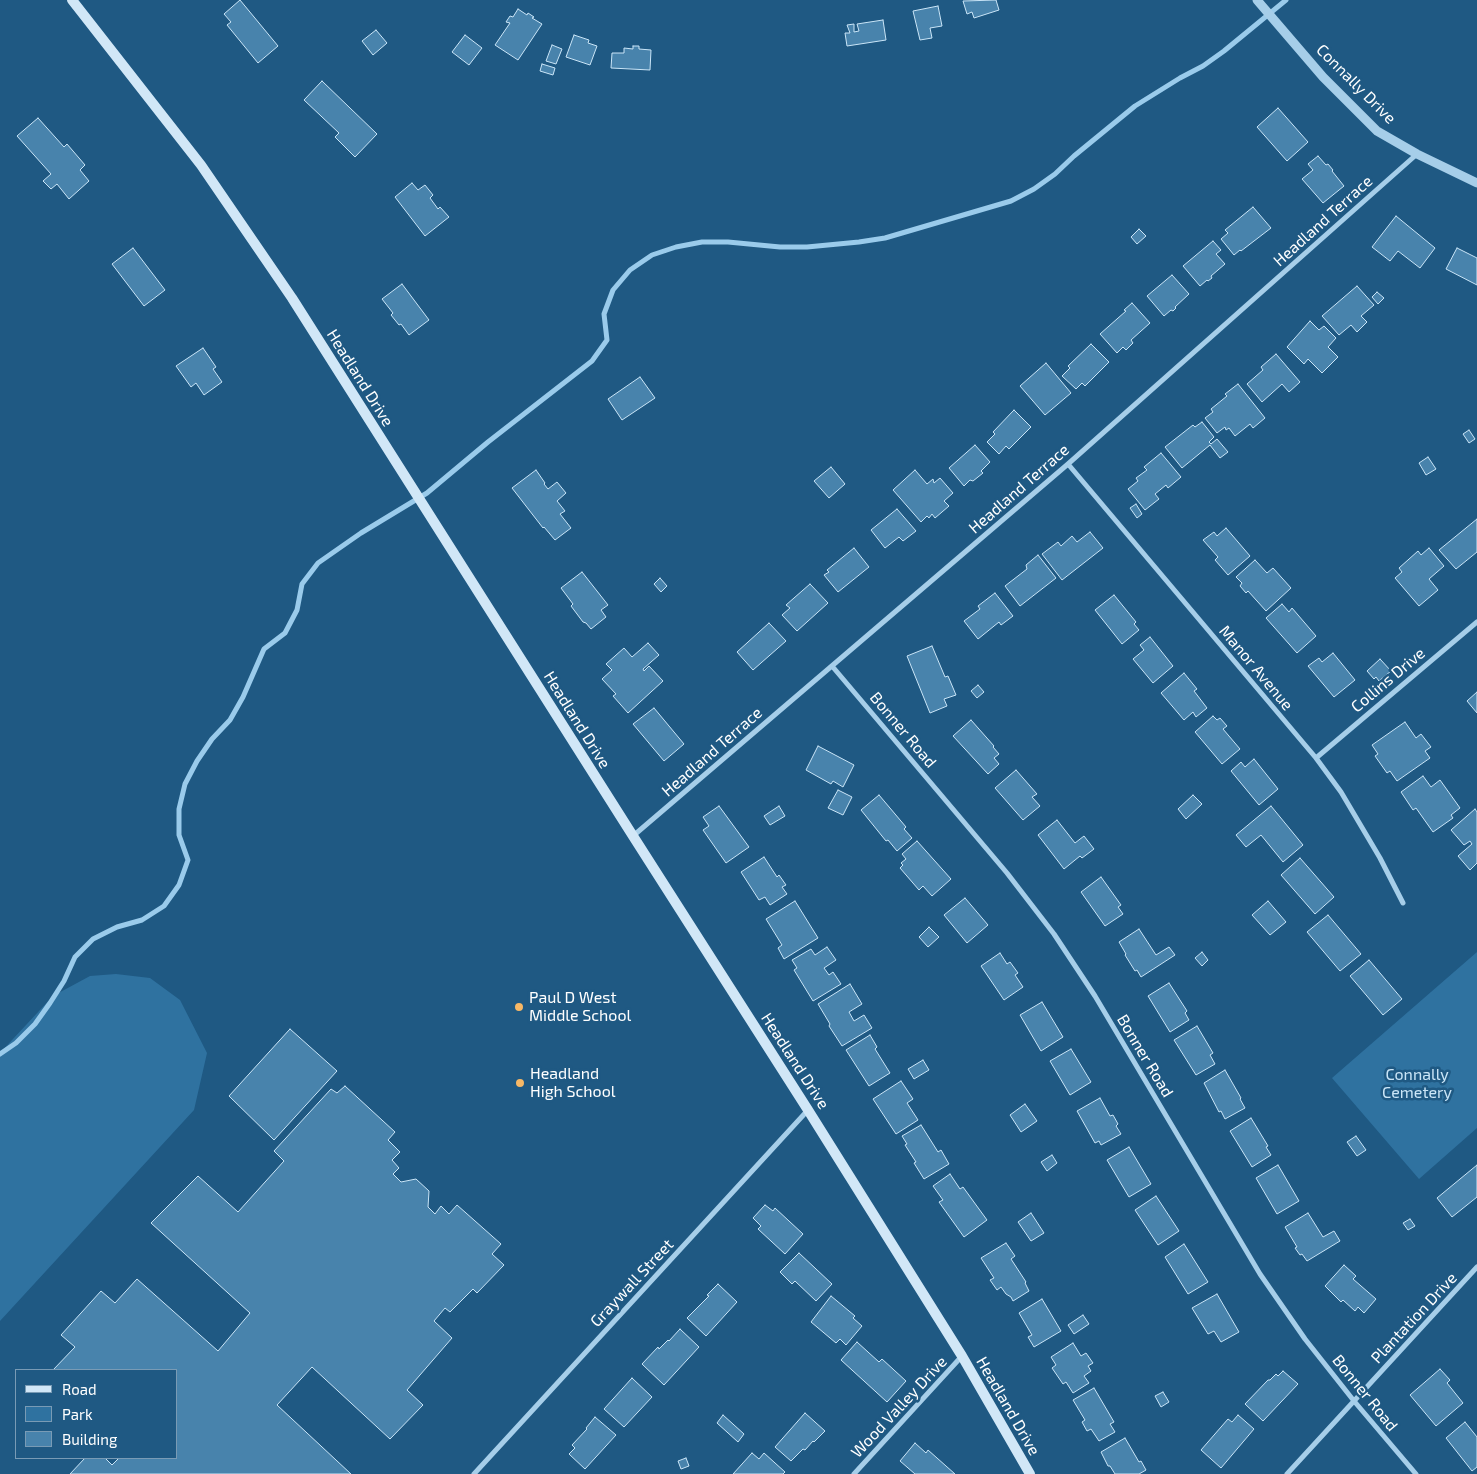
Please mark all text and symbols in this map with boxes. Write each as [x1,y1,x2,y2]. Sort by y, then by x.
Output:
street label: Connally Drive [1312,40,1400,128]
street label: Headland Terrace [1269,171,1377,271]
street label: Headland Drive [323,326,397,430]
street label: Headland Terrace [965,440,1073,538]
street label: Manor Avenue [1215,622,1297,714]
street label: Collins Drive [1347,644,1429,716]
street label: Headland Drive [540,668,614,772]
street label: Bonner Road [866,688,940,772]
street label: Headland Terrace [658,703,766,801]
place label: Paul D West Middle School [529,988,631,1026]
marker: Paul D West Middle School [513,1001,525,1013]
street label: Headland Drive [757,1009,833,1113]
street label: Bonner Road [1113,1011,1177,1101]
place label: Headland High School [530,1064,615,1102]
park label: Connally Cemetery [1382,1065,1452,1103]
marker: Headland High School [514,1077,526,1089]
street label: Graywall Street [586,1235,678,1331]
street label: Plantation Drive [1367,1269,1461,1367]
street label: Bonner Road [1328,1351,1402,1435]
street label: Wood Valley Drive [847,1352,951,1462]
street label: Headland Drive [972,1353,1044,1459]
legend [15,1369,178,1459]
text: Road [62,1380,97,1398]
text: Park [62,1405,93,1423]
text: Building [62,1430,117,1448]

